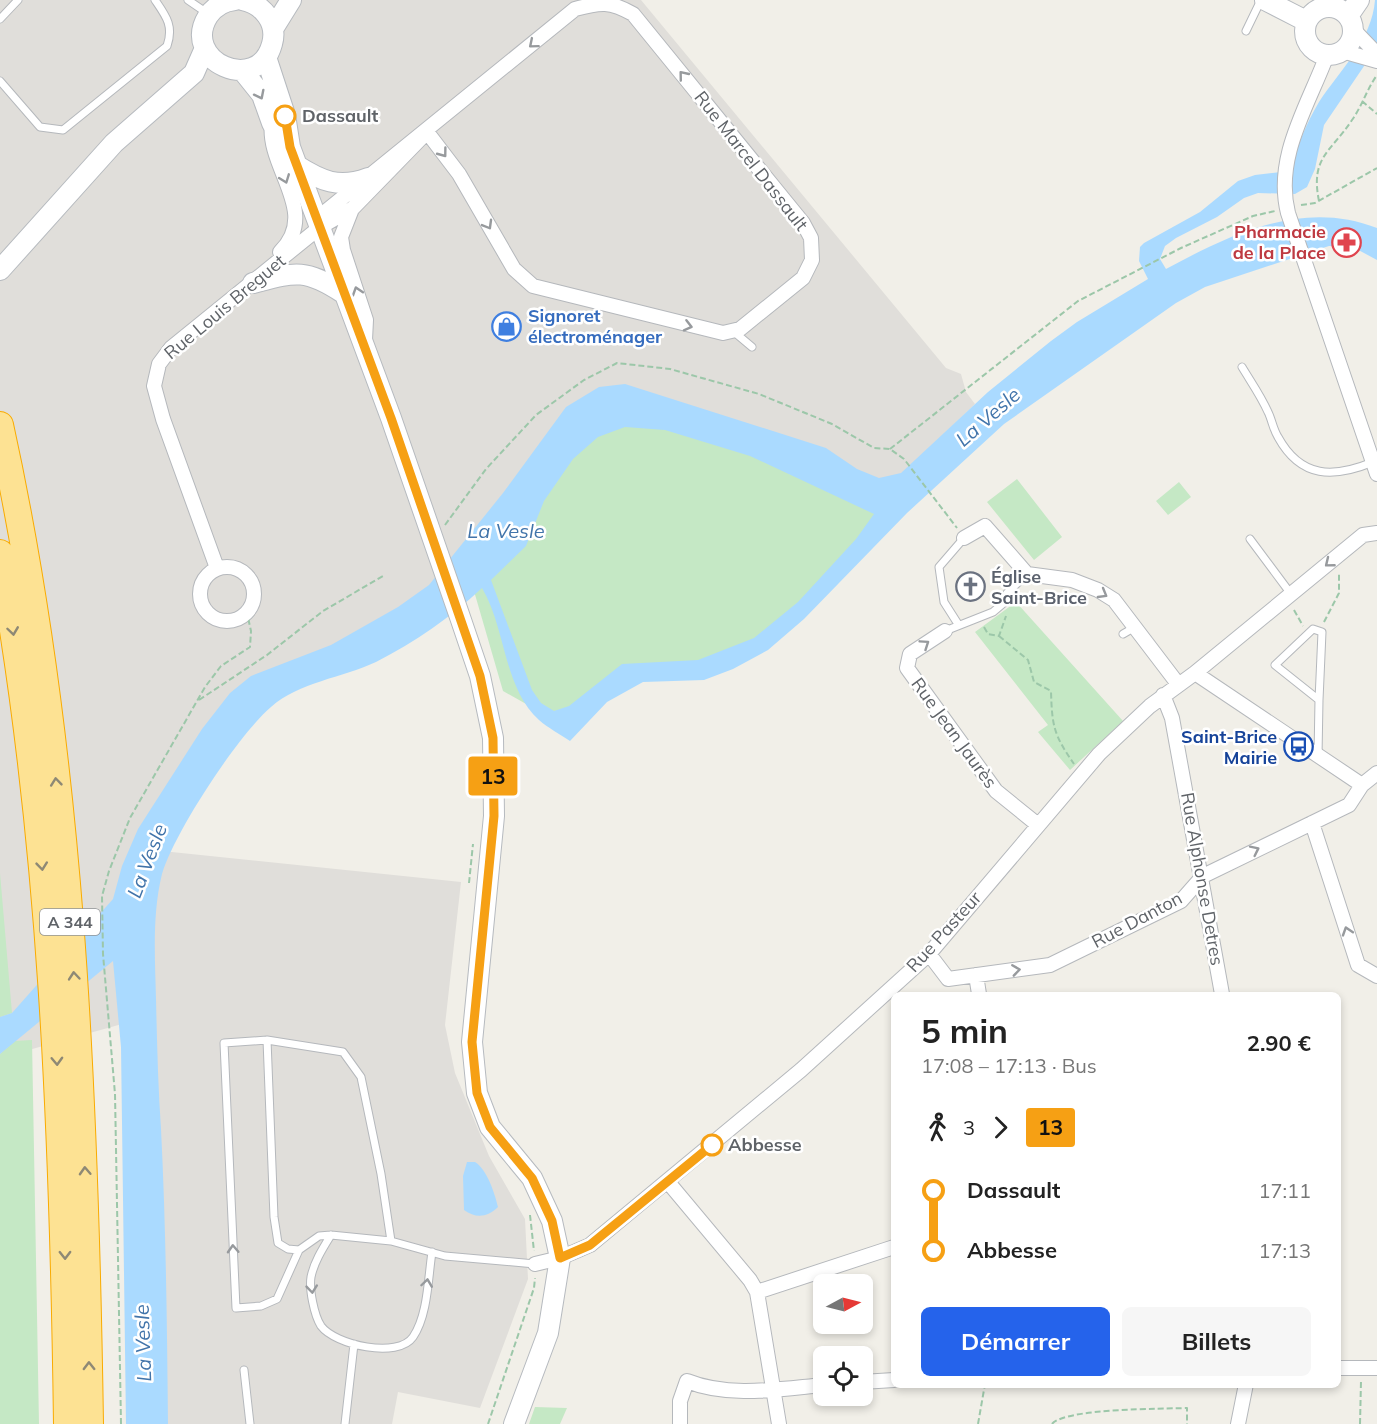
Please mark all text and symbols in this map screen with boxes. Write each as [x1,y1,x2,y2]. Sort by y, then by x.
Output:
one-way arrow [529,37,540,48]
one-way arrow [679,70,690,81]
street label: Rue Marcel Dassault [690,86,813,235]
one-way arrow [253,88,265,99]
place label: Dassault [302,104,378,127]
marker: Dassault [274,105,296,127]
one-way arrow [436,146,447,157]
one-way arrow [278,173,290,184]
one-way arrow [481,219,493,229]
place label: Pharmacie de la Place [1233,220,1326,264]
pharmacy icon: Pharmacie de la Place [1331,226,1363,258]
street label: Rue Louis Breguet [159,249,290,364]
one-way arrow [351,286,364,297]
place label: Signoret électroménager [528,304,663,348]
shop icon: Signoret électroménager [491,310,523,342]
one-way arrow [683,318,693,331]
water label: La Vesle [950,382,1025,451]
water label: La Vesle [467,518,545,543]
one-way arrow [1325,555,1336,566]
place label: Église Saint-Brice [991,565,1087,609]
church icon: Église Saint-Brice [954,571,986,603]
one-way arrow [1097,587,1107,598]
one-way arrow [6,627,18,636]
one-way arrow [919,640,930,651]
street label: Rue Jean Jaurès [906,673,1002,793]
place label: Saint-Brice Mairie [1181,725,1277,769]
bus stop icon: Saint-Brice Mairie [1282,731,1314,763]
line badge: 13 [466,756,520,796]
text: 13 [480,763,506,789]
one-way arrow [50,777,63,786]
street label: Rue Alphonse Detres [1176,791,1229,967]
water label: La Vesle [121,820,172,901]
one-way arrow [1249,846,1260,858]
one-way arrow [35,862,48,871]
street label: Rue Pasteur [901,886,986,977]
street label: Rue Danton [1088,886,1186,953]
road number: A 344 [40,909,100,935]
one-way arrow [1341,926,1354,937]
one-way arrow [1012,964,1021,976]
one-way arrow [68,971,81,980]
text: 5 min [921,1010,1008,1051]
text: 2.90 € [1247,1029,1311,1057]
text: 17:08 – 17:13 · Bus [921,1053,1097,1078]
one-way arrow [51,1056,64,1065]
icon: walk [921,1111,954,1144]
icon: forward [984,1111,1017,1144]
text: 13 [1038,1114,1063,1140]
text: 3 [963,1115,975,1140]
place label: Abbesse [728,1133,802,1156]
marker: Abbesse [701,1134,723,1156]
one-way arrow [78,1166,91,1175]
text: Dassault [967,1176,1060,1204]
text: 17:11 [1258,1178,1311,1203]
text: Abbesse [967,1236,1057,1264]
text: 17:13 [1258,1238,1311,1263]
one-way arrow [227,1245,240,1254]
one-way arrow [58,1251,71,1260]
north arrow [813,1274,873,1334]
map controls [813,1274,873,1406]
one-way arrow [421,1278,433,1288]
one-way arrow [305,1285,318,1294]
water label: La Vesle [129,1304,156,1382]
button: Démarrer [921,1307,1110,1376]
button: Billets [1122,1307,1311,1376]
button: locate [813,1346,873,1406]
one-way arrow [83,1361,96,1370]

